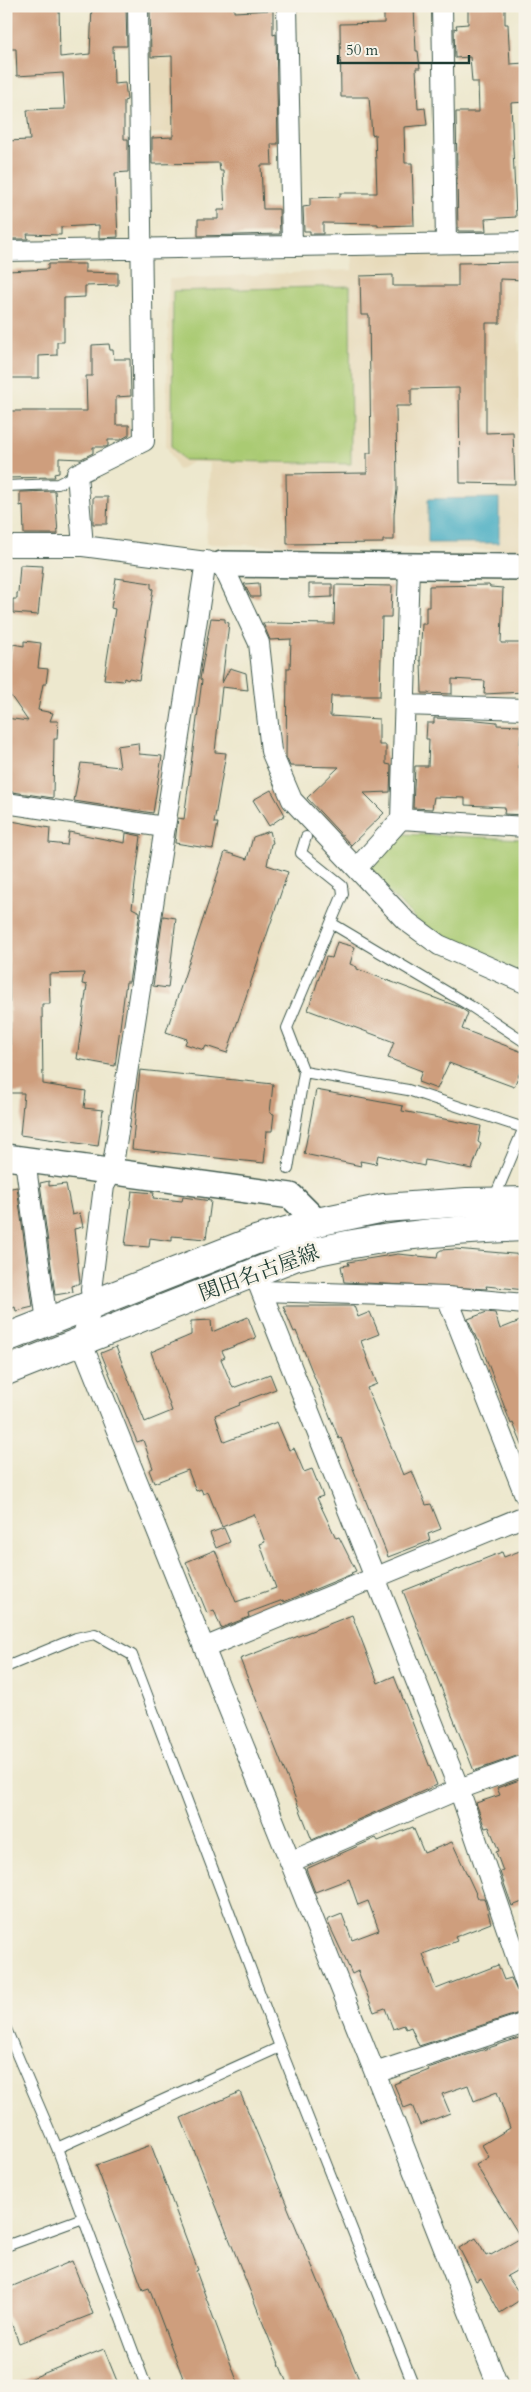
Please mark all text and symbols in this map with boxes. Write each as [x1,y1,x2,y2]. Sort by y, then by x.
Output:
scale bar [338,32,470,64]
text: 50 m [346,40,378,60]
street label: 関田名古屋線 [195,1238,323,1308]

